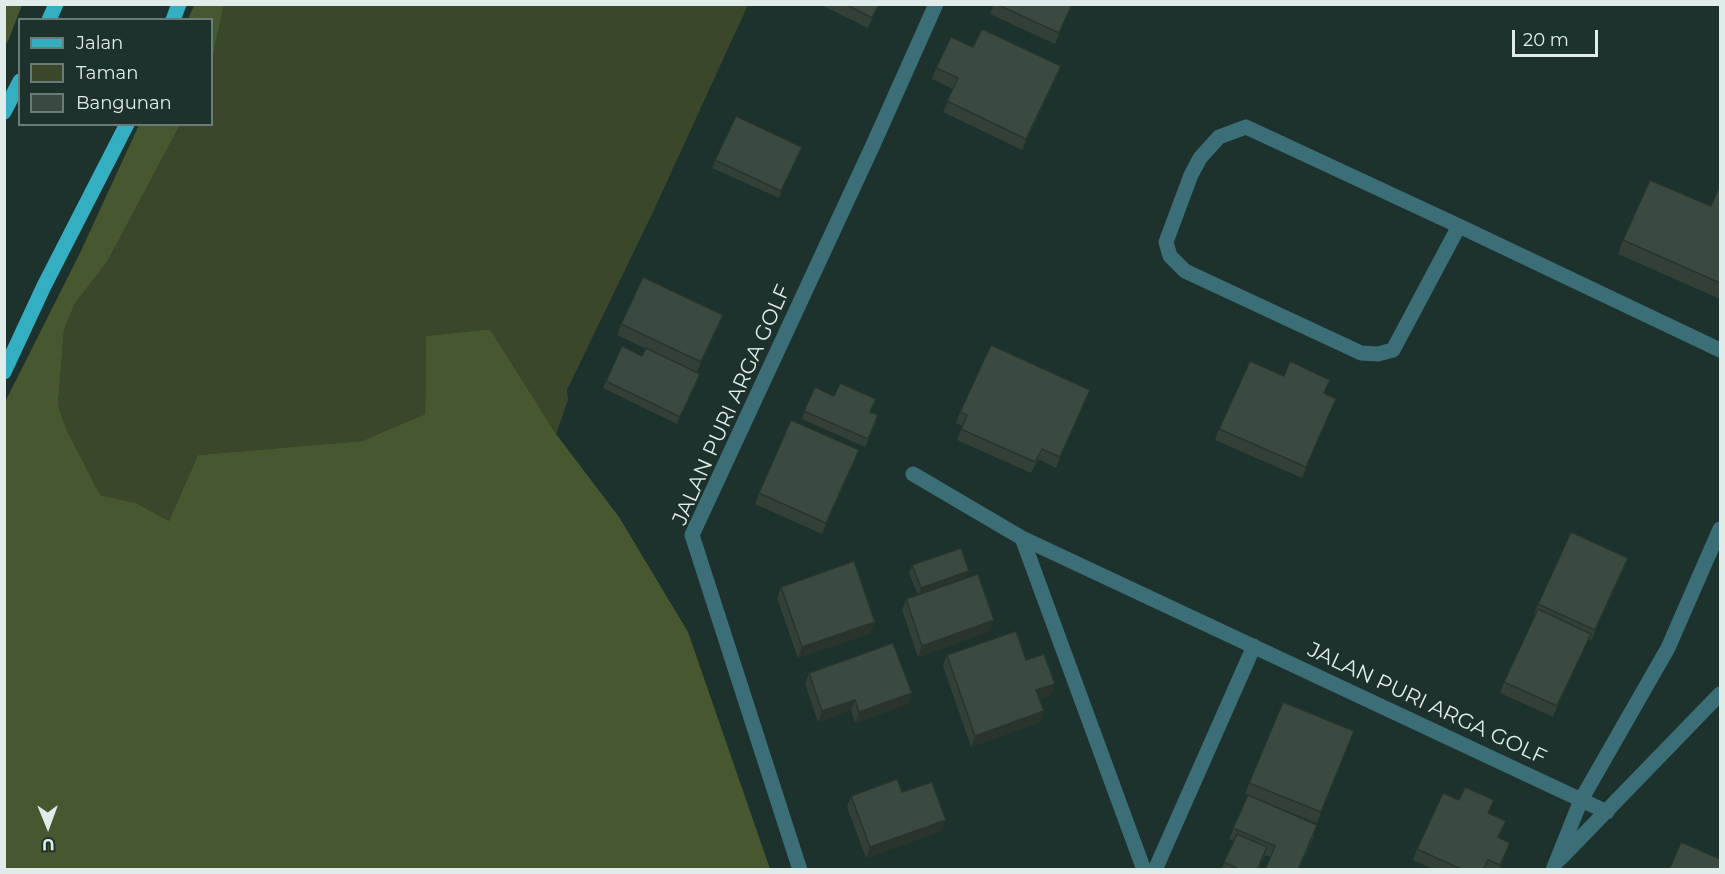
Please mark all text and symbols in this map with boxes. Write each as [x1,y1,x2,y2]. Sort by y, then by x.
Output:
legend [18,18,213,126]
scale bar [1515,18,1600,56]
text: 20 m [1523,29,1569,51]
text: Jalan [76,32,123,54]
text: Taman [76,62,138,84]
text: Bangunan [76,92,172,114]
street label: JALAN PURI ARGA GOLF [668,281,796,529]
street label: JALAN PURI ARGA GOLF [1304,638,1550,770]
north arrow [18,796,78,856]
text: U [42,835,55,854]

